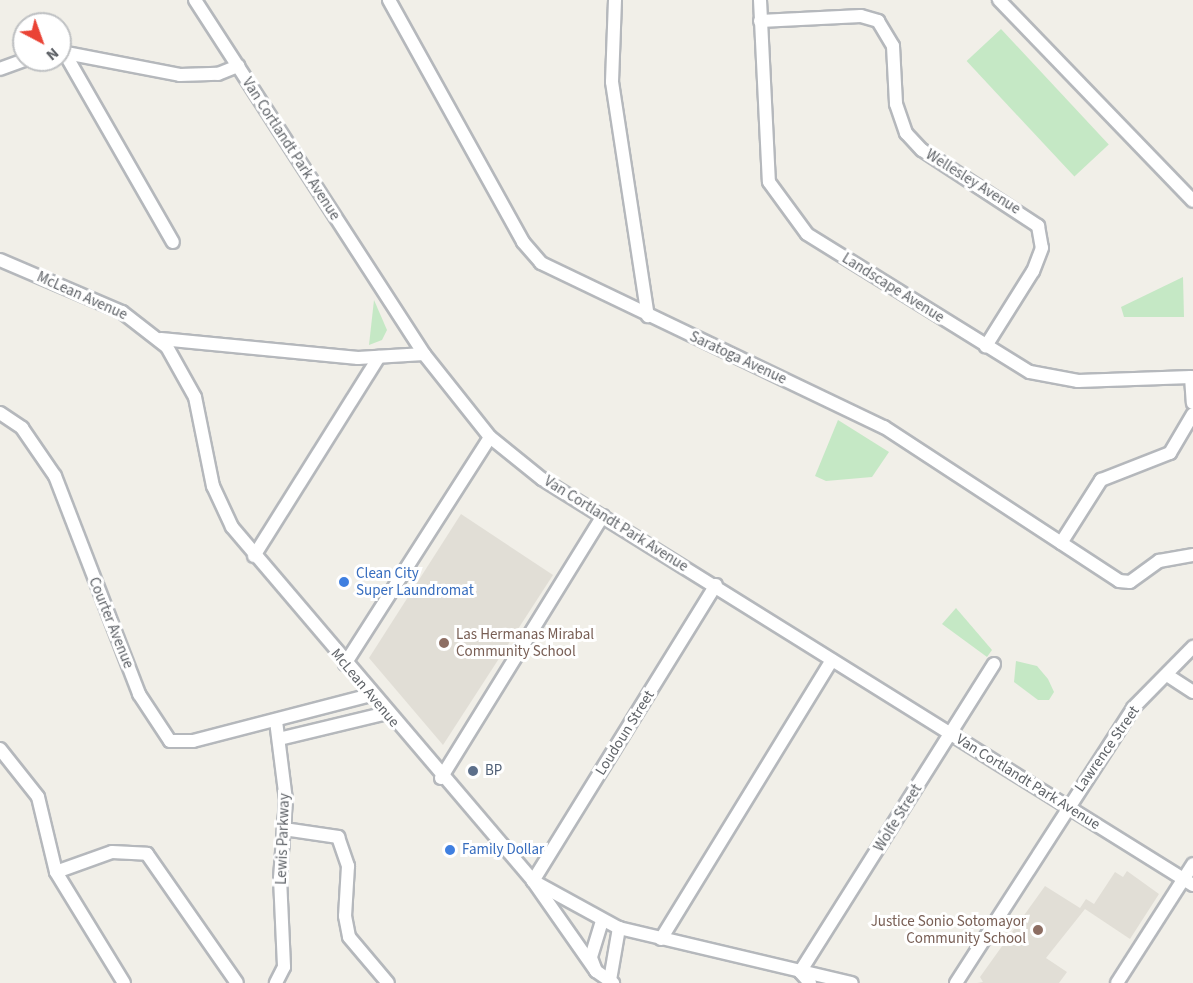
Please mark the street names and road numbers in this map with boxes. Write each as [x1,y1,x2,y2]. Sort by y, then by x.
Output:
street label: Van Cortlandt Park Avenue [238,74,344,224]
street label: Wellesley Avenue [922,146,1024,218]
street label: Landscape Avenue [839,249,947,327]
street label: McLean Avenue [34,268,130,324]
street label: Saratoga Avenue [687,328,789,388]
street label: Van Cortlandt Park Avenue [541,472,691,576]
street label: Courter Avenue [85,575,137,671]
street label: McLean Avenue [327,645,403,731]
street label: Loudoun Street [592,687,658,779]
street label: Lawrence Street [1071,703,1143,795]
street label: Van Cortlandt Park Avenue [953,730,1103,834]
street label: Wolfe Street [870,781,926,855]
street label: Lewis Parkway [272,793,294,885]

